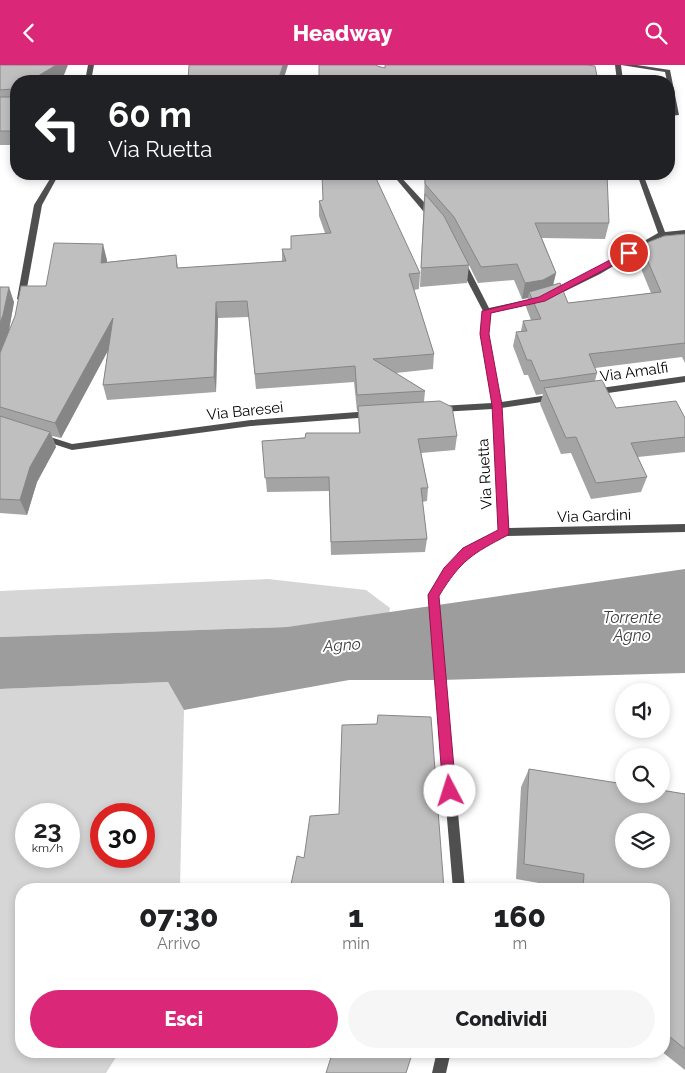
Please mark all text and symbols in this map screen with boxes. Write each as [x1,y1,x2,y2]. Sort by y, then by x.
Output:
icon: back [15,19,43,47]
icon: search [642,19,670,47]
text: Headway [293,20,392,46]
text: 60 m [108,94,192,135]
icon: left [25,95,90,160]
text: Via Ruetta [108,136,212,162]
pin [608,232,650,274]
icon: arrive [615,239,643,267]
street label: Via Amalfi [599,358,669,386]
street label: Via Baresei [206,398,284,424]
street label: Via Ruetta [474,438,496,510]
street label: Via Gardini [557,506,631,526]
water label: Torrente Agno [603,608,662,645]
water label: Agno [322,634,361,656]
map controls [615,683,670,868]
button: sound [615,683,670,738]
button: search [615,748,670,803]
position arrow [423,764,475,816]
speed limit sign: 30 [90,803,155,868]
button: layers [615,813,670,868]
text: 23 [33,814,62,844]
text: km/h [32,841,63,855]
text: 07:30 [139,899,218,934]
text: 1 [348,899,364,934]
text: 160 [494,899,546,934]
text: Arrivo [157,934,200,953]
text: min [342,934,370,953]
text: m [513,934,527,953]
button: Esci [30,990,338,1048]
button: Condividi [348,990,655,1048]

